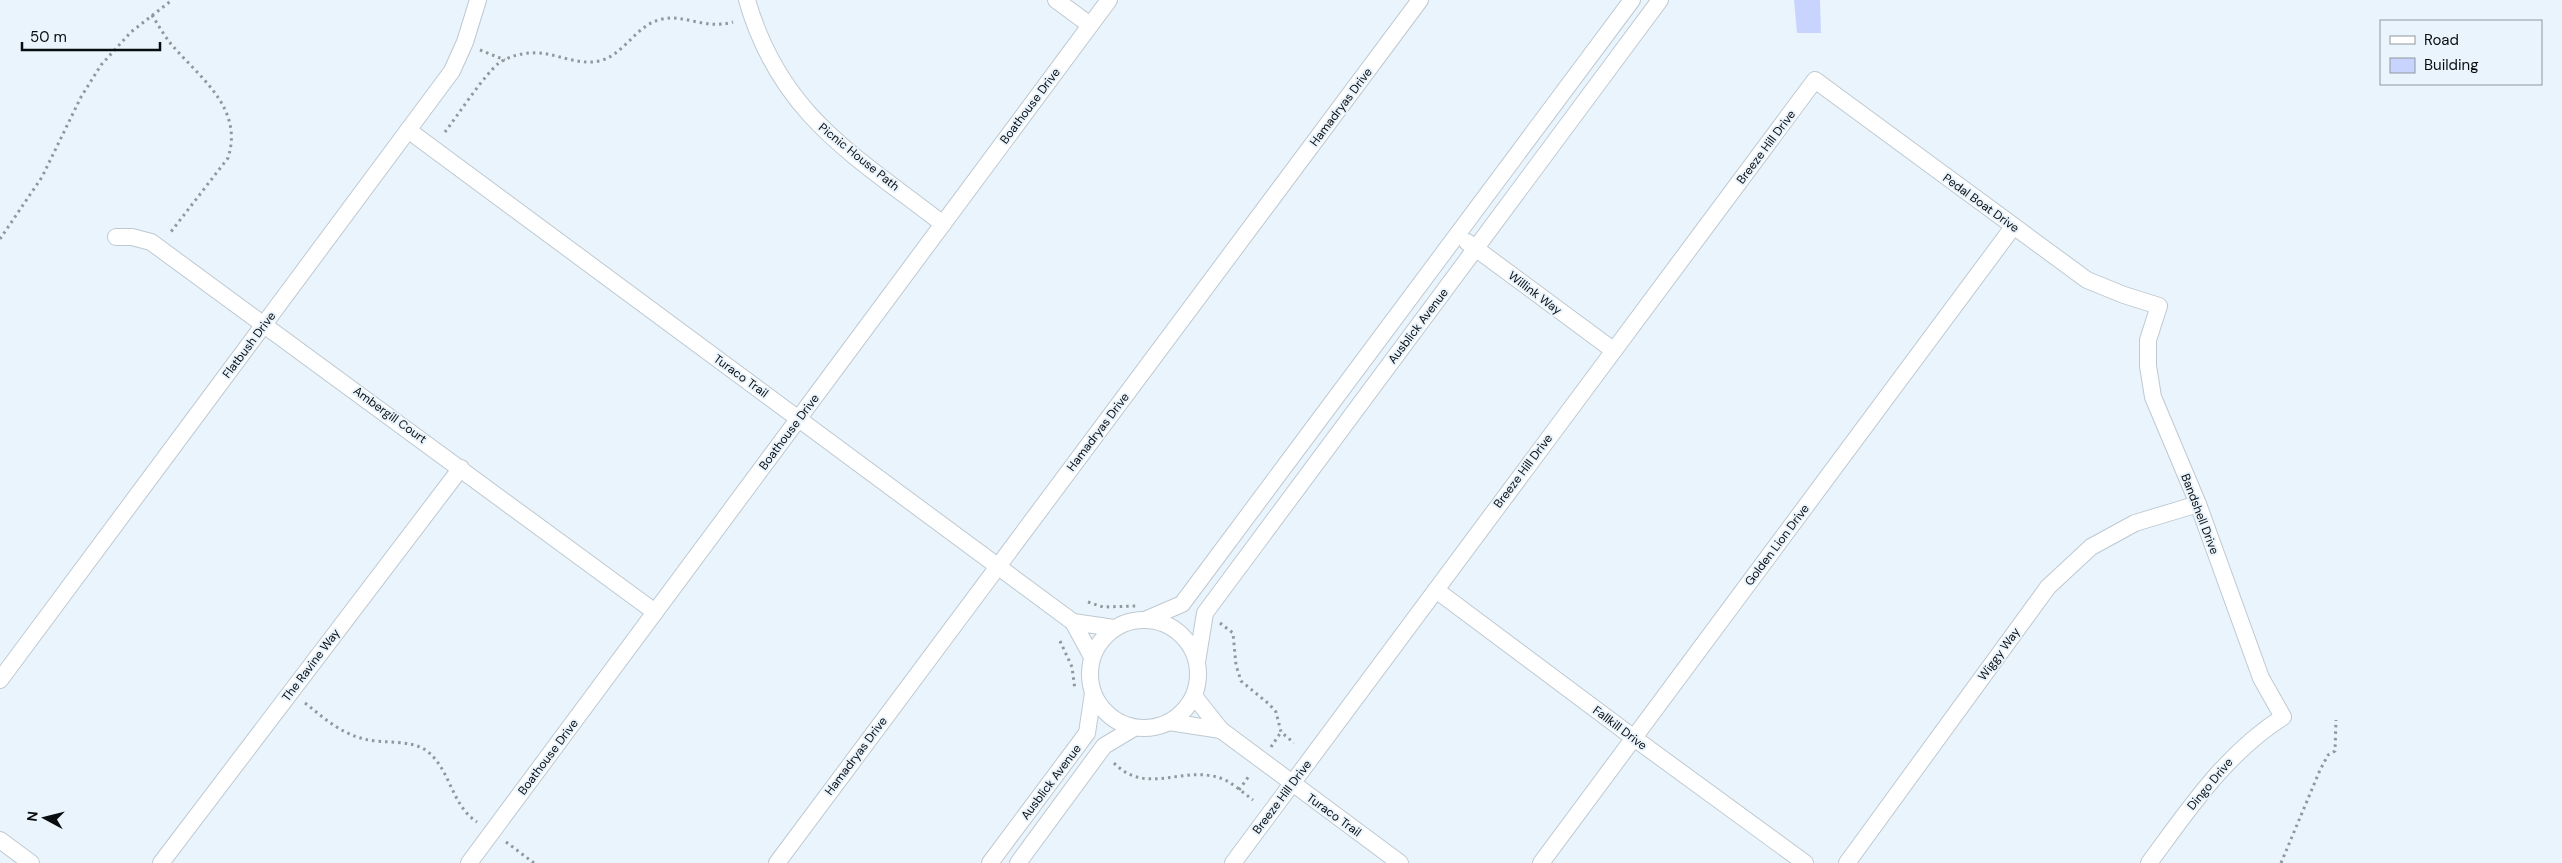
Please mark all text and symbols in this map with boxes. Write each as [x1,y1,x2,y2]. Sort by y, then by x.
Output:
scale bar [22,20,160,52]
legend [2380,20,2542,85]
text: 50 m [30,27,67,47]
text: Road [2424,30,2459,50]
text: Building [2424,55,2479,75]
street label: Hamadryas Drive [1306,64,1376,149]
street label: Boathouse Drive [996,65,1064,147]
street label: Breeze Hill Drive [1733,107,1799,187]
street label: Picnic House Path [815,120,903,195]
street label: Pedal Boat Drive [1940,170,2022,236]
street label: Willink Way [1505,268,1565,319]
street label: Ausblick Avenue [1384,285,1452,367]
street label: Flatbush Drive [219,308,279,381]
street label: Turaco Trail [711,351,771,401]
street label: Ambergill Court [350,383,430,447]
street label: Hamadryas Drive [1063,389,1133,474]
street label: Boathouse Drive [755,391,823,473]
street label: Breeze Hill Drive [1490,431,1556,511]
street label: Bandshell Drive [2177,472,2223,557]
street label: Golden Lion Drive [1741,501,1813,589]
street label: Wiggy Way [1974,624,2024,684]
street label: The Ravine Way [278,625,344,705]
street label: Fallkill Drive [1590,702,1650,754]
street label: Hamadryas Drive [821,713,891,798]
street label: Boathouse Drive [514,716,582,798]
street label: Ausblick Avenue [1017,741,1085,823]
street label: Dingo Drive [2184,755,2237,813]
street label: Breeze Hill Drive [1249,757,1315,837]
street label: Turaco Trail [1304,790,1364,840]
north arrow [20,793,70,843]
text: N [23,810,42,823]

